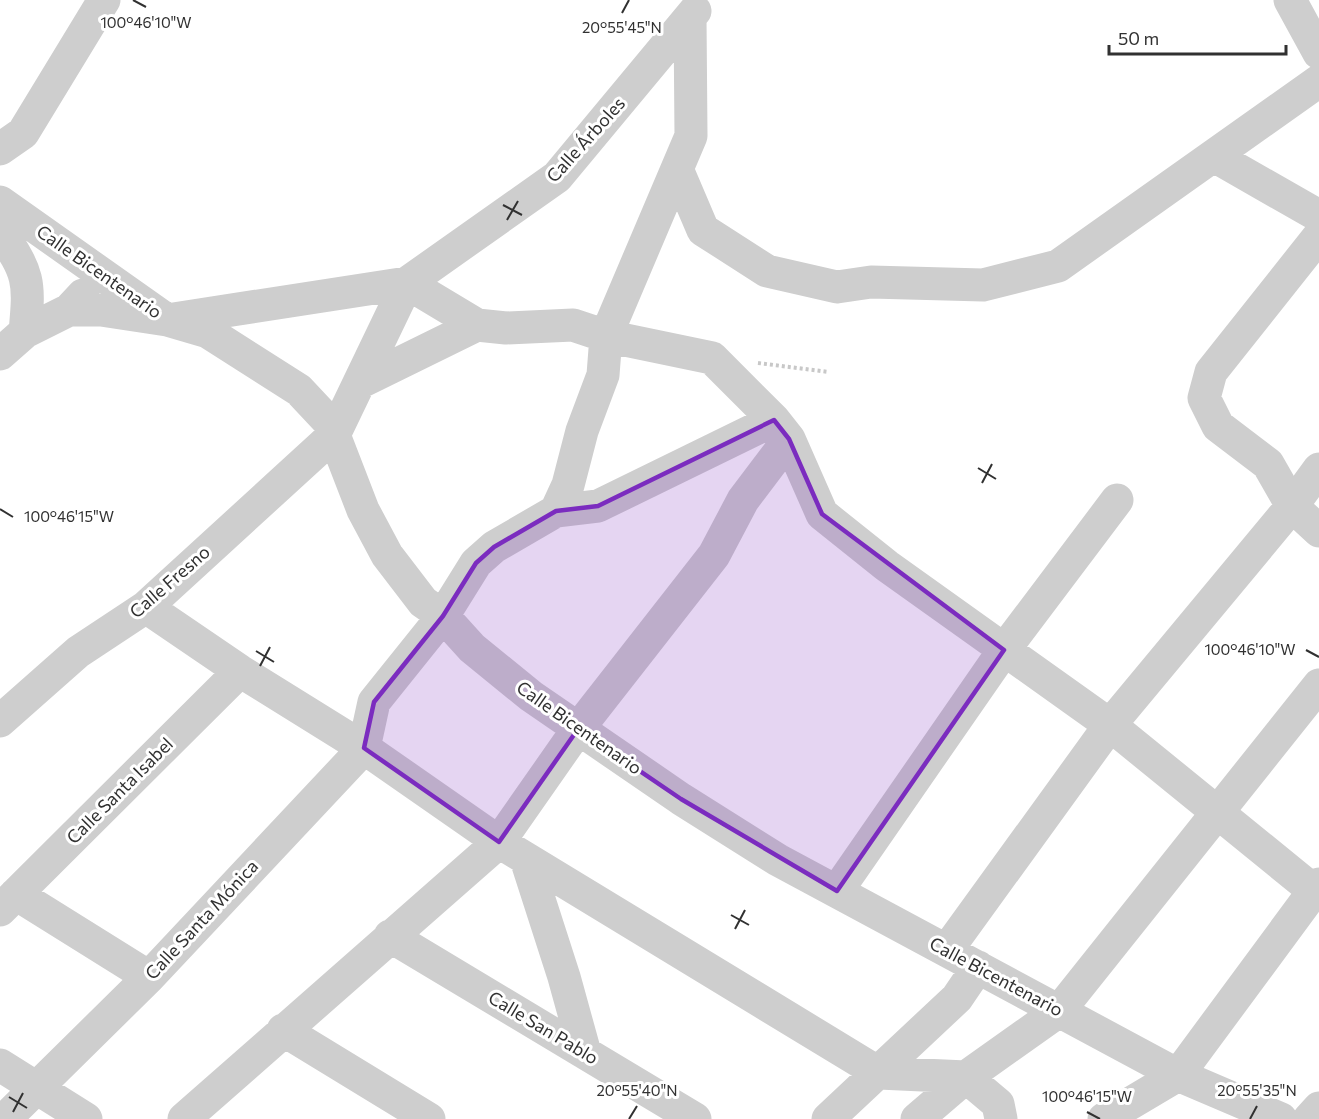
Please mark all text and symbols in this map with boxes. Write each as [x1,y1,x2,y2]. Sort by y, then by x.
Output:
text: 100°46'10"W [100,13,192,31]
text: 20°55'45"N [582,18,662,36]
scale bar [1109,18,1286,56]
text: 50 m [1118,27,1159,49]
street label: Calle Árboles [541,92,629,186]
street label: Calle Bicentenario [33,220,166,323]
text: 100°46'15"W [24,507,114,525]
street label: Calle Fresno [125,540,214,622]
text: 100°46'10"W [1204,640,1296,658]
street label: Calle Bicentenario [513,676,646,779]
street label: Calle Santa Isabel [61,732,177,848]
street label: Calle Santa Mónica [140,855,262,984]
street label: Calle Bicentenario [926,932,1067,1021]
street label: Calle San Pablo [485,986,602,1069]
text: 20°55'40"N [596,1081,678,1099]
text: 20°55'35"N [1217,1081,1297,1099]
text: 100°46'15"W [1042,1087,1132,1105]

